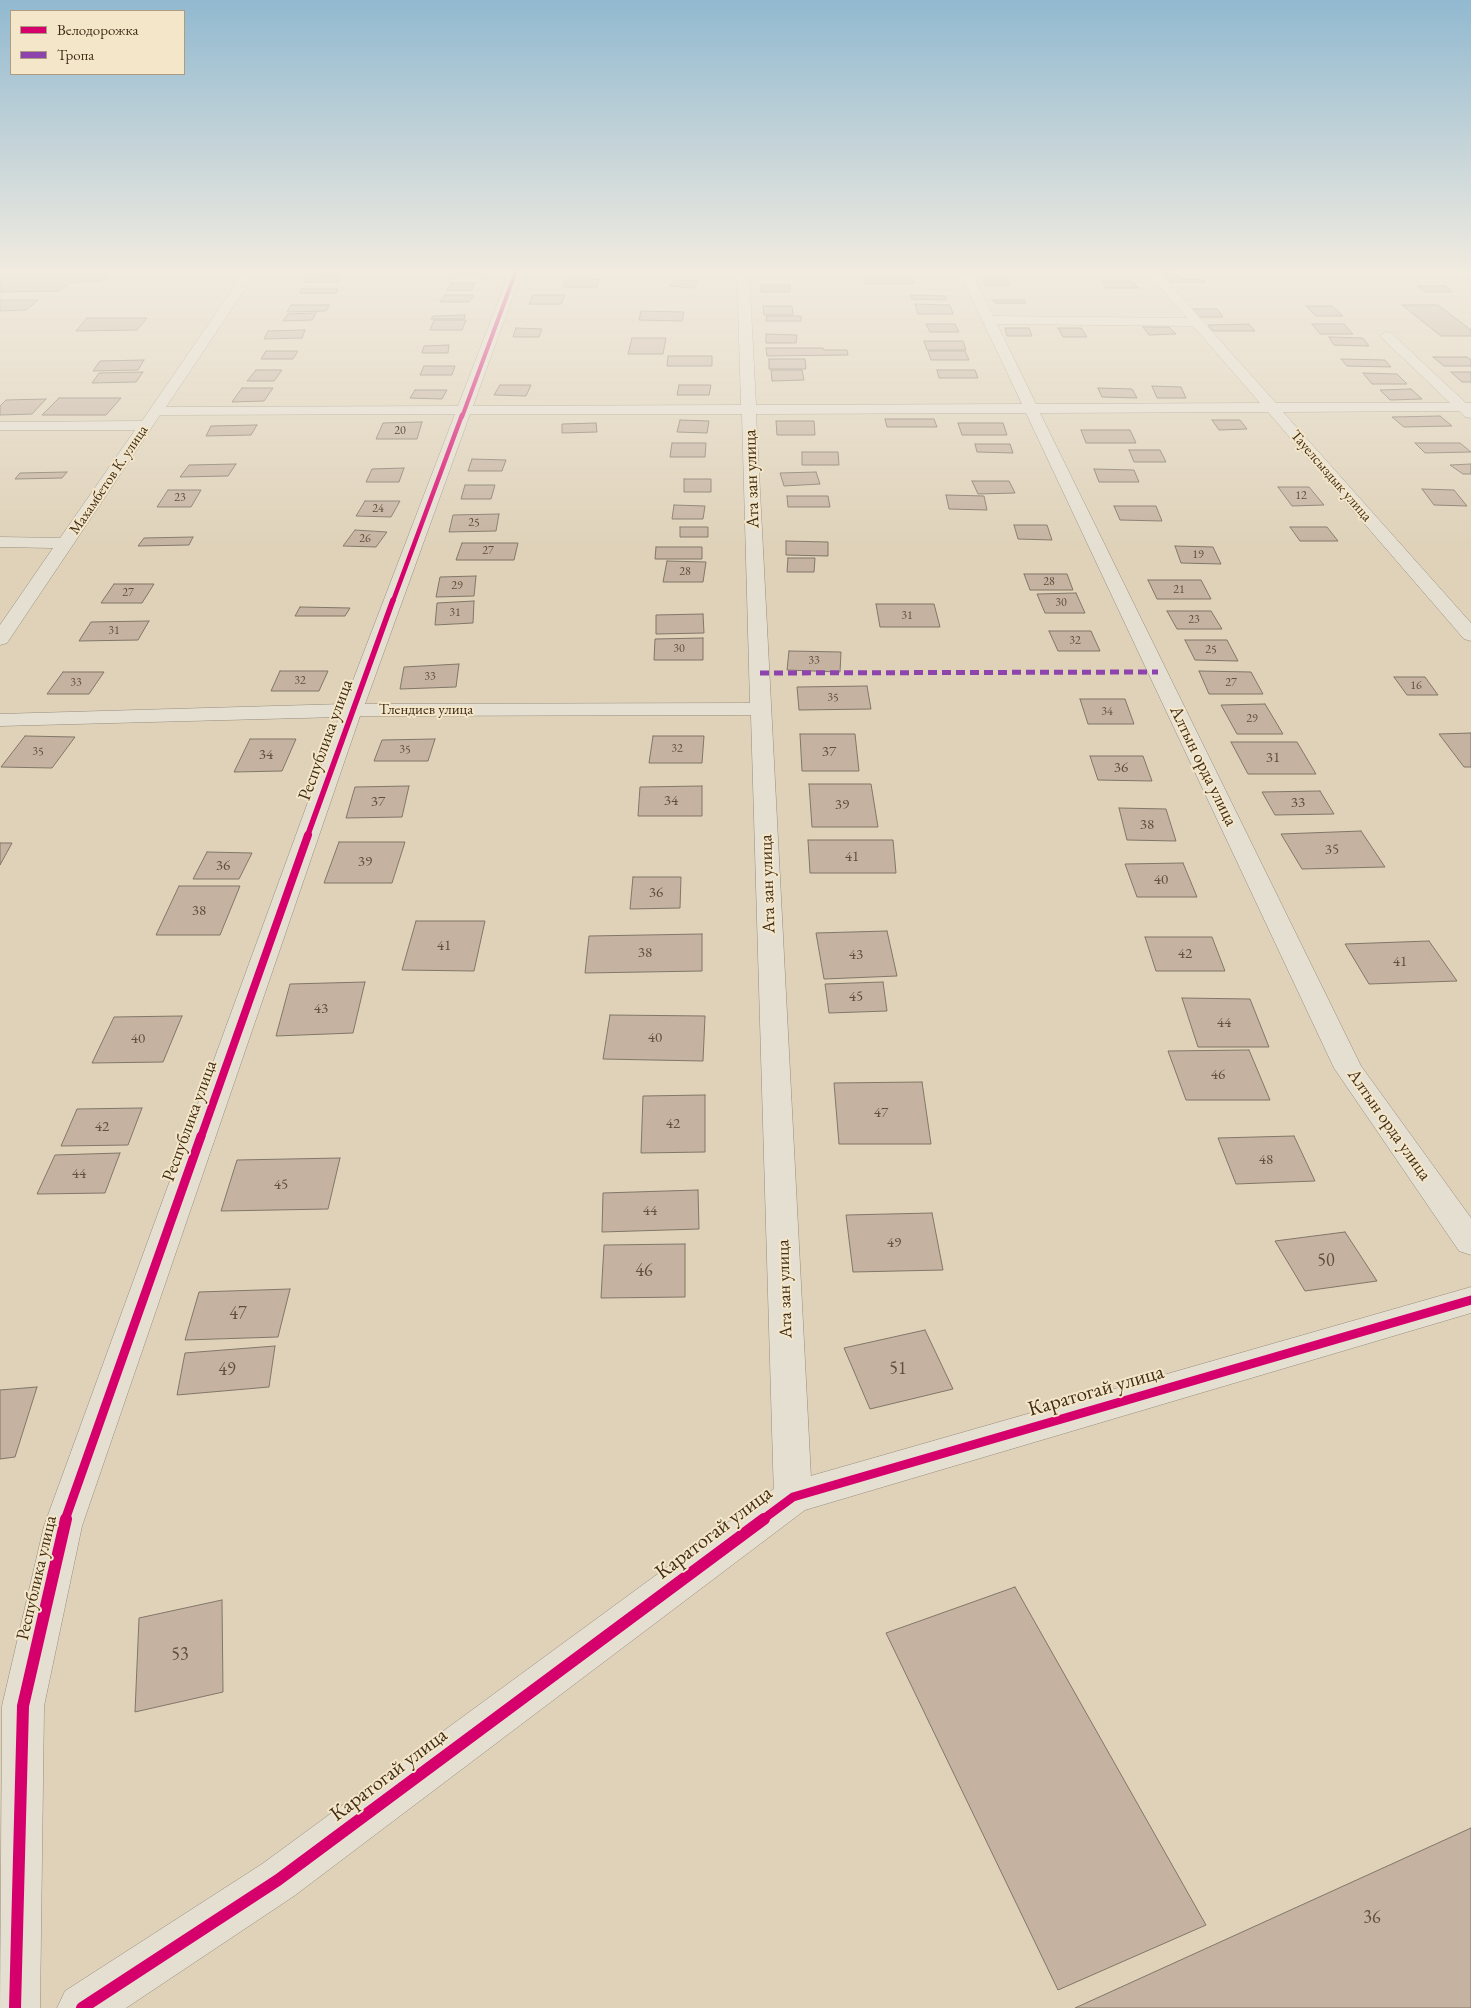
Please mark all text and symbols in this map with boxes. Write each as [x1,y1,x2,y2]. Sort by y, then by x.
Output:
legend [10,10,185,75]
text: Велодорожка [57,20,138,39]
text: Тропа [57,45,94,64]
street label: Махамбетов К. улица [66,422,152,538]
house number: 20 [394,424,406,438]
street label: Тауелсыздык улица [1286,427,1376,525]
street label: Ата зан улица [739,429,765,529]
house number: 12 [1295,489,1307,503]
house number: 23 [174,491,186,505]
house number: 24 [372,502,384,516]
house number: 25 [468,516,480,530]
house number: 26 [359,532,371,546]
house number: 27 [482,544,494,558]
house number: 19 [1192,548,1204,562]
house number: 28 [679,565,691,579]
house number: 28 [1043,575,1055,589]
house number: 29 [451,579,463,593]
house number: 21 [1173,583,1185,597]
house number: 27 [122,586,134,600]
house number: 30 [1055,596,1067,610]
house number: 31 [449,606,461,620]
house number: 31 [901,609,913,623]
house number: 23 [1188,613,1200,627]
house number: 31 [108,624,120,638]
house number: 32 [1069,634,1081,648]
house number: 30 [673,642,685,656]
house number: 25 [1205,643,1217,657]
house number: 33 [808,654,820,668]
house number: 33 [424,670,436,684]
house number: 32 [294,674,306,688]
house number: 33 [70,676,82,690]
house number: 27 [1225,676,1237,690]
street label: Республика улица [294,677,358,803]
house number: 16 [1410,679,1422,693]
house number: 35 [827,691,839,705]
street label: Тлендиев улица [379,701,473,719]
street label: Алтын орда улица [1165,702,1241,830]
house number: 34 [1101,705,1113,719]
house number: 29 [1246,712,1258,726]
house number: 32 [671,742,683,756]
house number: 35 [399,743,411,757]
house number: 37 [822,743,836,761]
house number: 35 [32,745,44,759]
house number: 34 [259,746,273,764]
house number: 31 [1266,749,1280,767]
house number: 36 [1114,759,1128,777]
house number: 34 [664,792,678,810]
house number: 37 [371,793,385,811]
house number: 33 [1291,794,1305,812]
house number: 39 [835,796,849,814]
house number: 38 [1140,816,1154,834]
street label: Ата зан улица [755,834,781,934]
house number: 35 [1325,841,1339,859]
house number: 41 [845,848,859,866]
house number: 39 [358,853,372,871]
house number: 36 [216,857,230,875]
house number: 40 [1154,871,1168,889]
house number: 36 [649,884,663,902]
house number: 38 [192,902,206,920]
house number: 41 [437,937,451,955]
house number: 38 [638,944,652,962]
house number: 42 [1178,945,1192,963]
house number: 43 [849,946,863,964]
house number: 41 [1393,953,1407,971]
house number: 45 [849,988,863,1006]
house number: 43 [314,1000,328,1018]
house number: 44 [1217,1014,1231,1032]
house number: 40 [648,1029,662,1047]
house number: 40 [131,1030,145,1048]
street label: Республика улица [158,1058,222,1184]
street label: Алтын орда улица [1343,1065,1435,1185]
house number: 46 [1211,1066,1225,1084]
house number: 47 [874,1104,888,1122]
house number: 42 [666,1115,680,1133]
house number: 42 [95,1118,109,1136]
house number: 48 [1259,1151,1273,1169]
house number: 44 [72,1165,86,1183]
house number: 45 [274,1176,288,1194]
house number: 44 [643,1202,657,1220]
house number: 49 [887,1234,901,1252]
street label: Ата зан улица [772,1239,798,1339]
house number: 50 [1317,1250,1335,1272]
house number: 46 [635,1260,653,1282]
house number: 47 [229,1303,247,1325]
house number: 51 [889,1358,907,1380]
house number: 49 [218,1359,236,1381]
street label: Каратогай улица [1025,1360,1167,1422]
street label: Каратогай улица [650,1481,778,1585]
street label: Республика улица [12,1514,62,1642]
house number: 53 [171,1644,189,1666]
street label: Каратогай улица [325,1723,453,1827]
house number: 36 [1363,1907,1381,1929]

